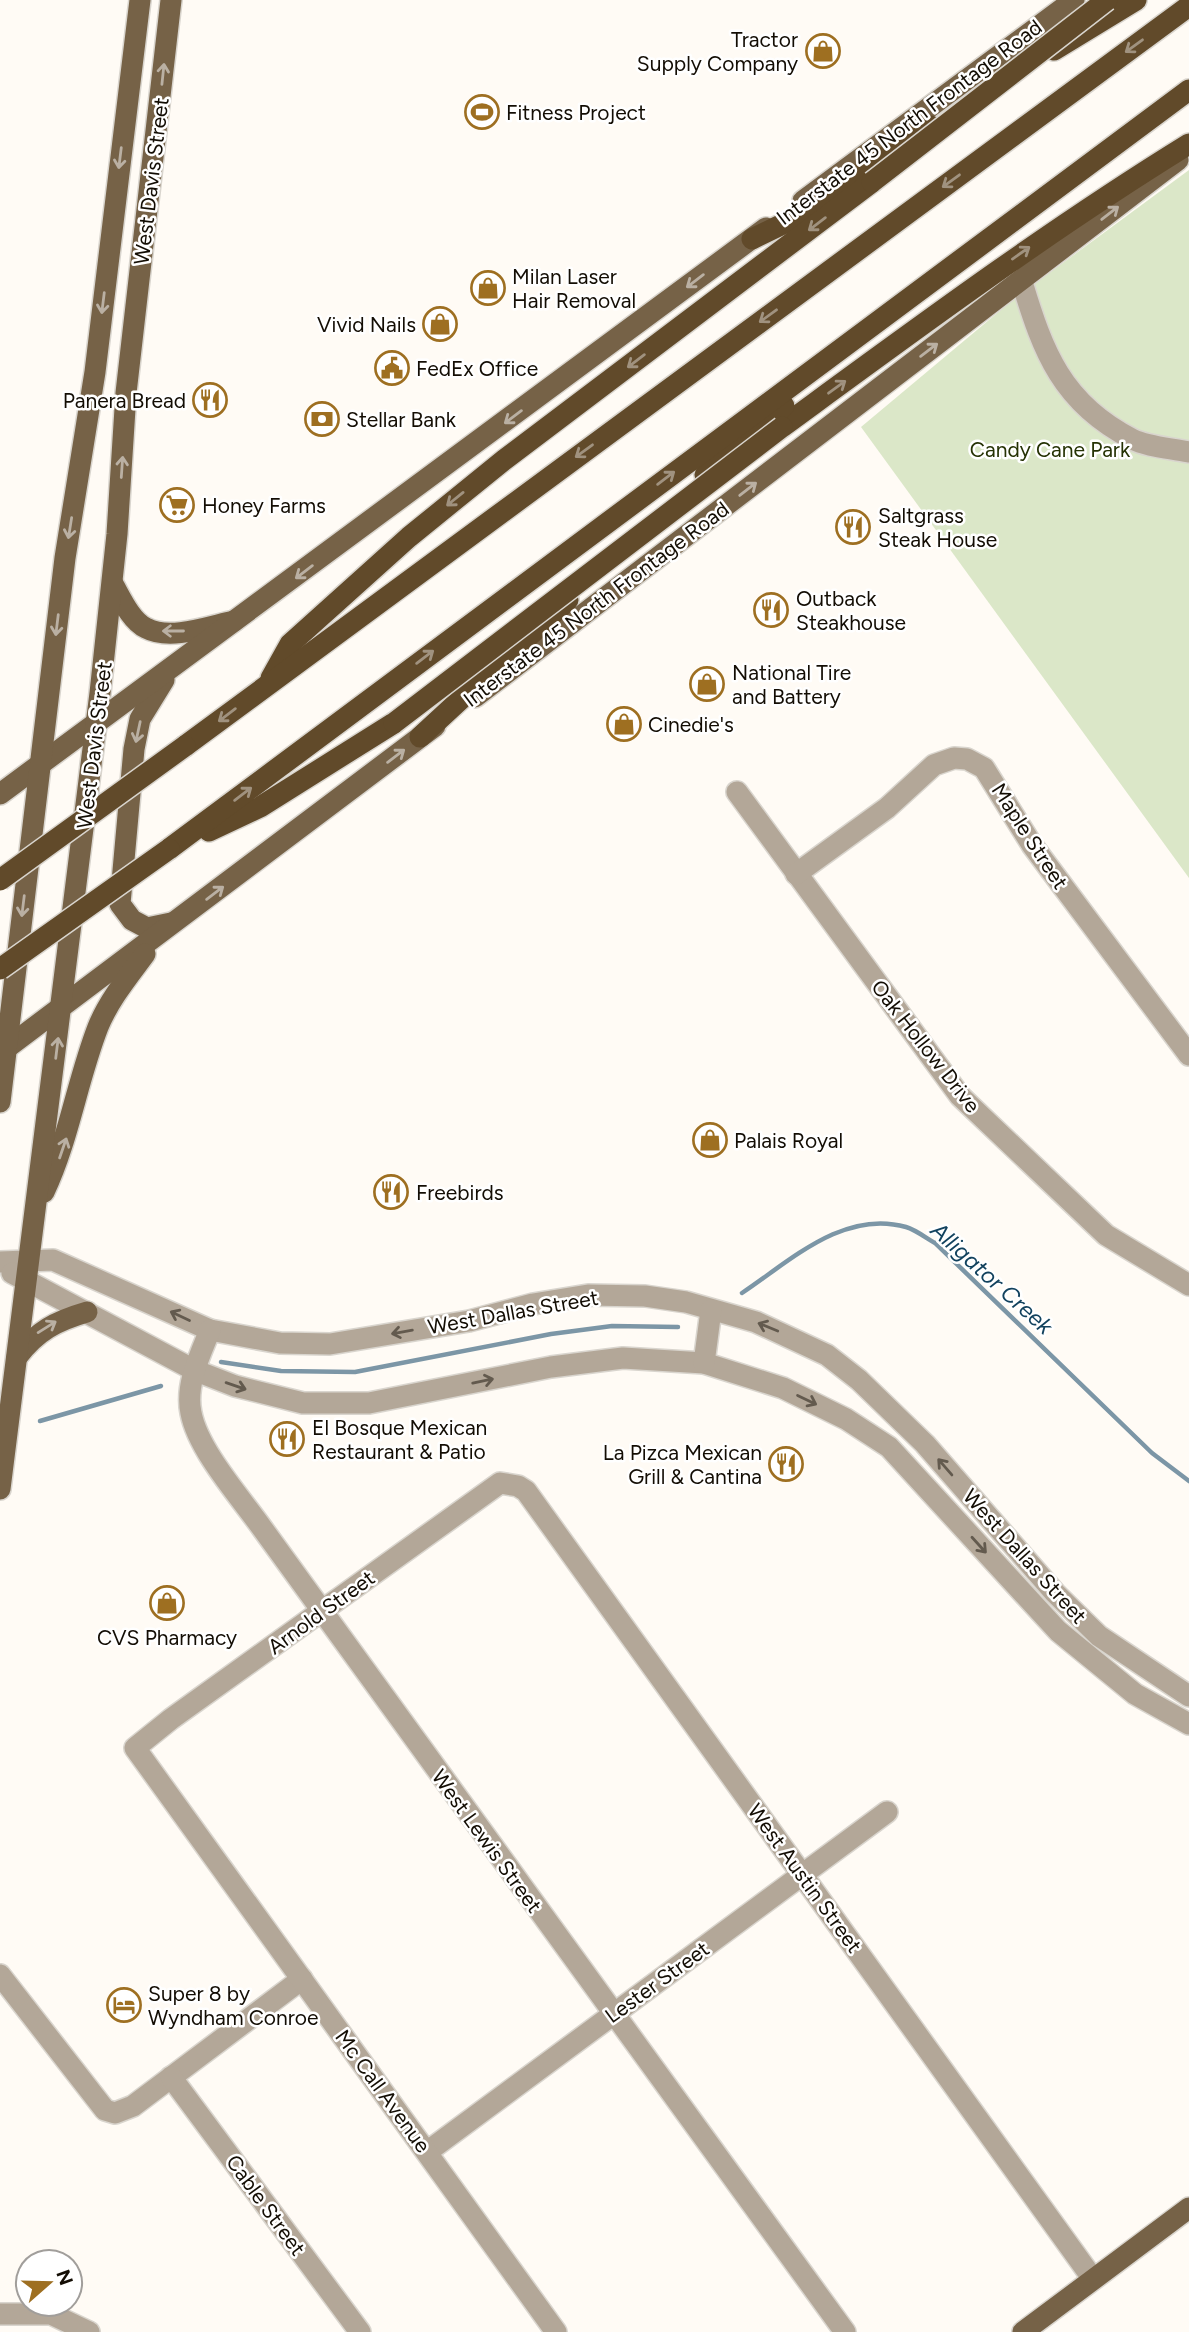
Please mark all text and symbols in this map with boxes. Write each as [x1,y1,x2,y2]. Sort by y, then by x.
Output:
street label: Interstate 45 North Frontage Road [771,14,1047,230]
place label: Tractor Supply Company [637,27,798,76]
shop icon: Tractor Supply Company [804,32,842,70]
one-way arrow [1125,39,1144,54]
one-way arrow [156,63,169,85]
sports icon: Fitness Project [463,93,501,131]
street label: West Davis Street [128,96,174,266]
place label: Fitness Project [506,100,646,125]
one-way arrow [114,147,127,169]
one-way arrow [942,174,961,189]
one-way arrow [1100,206,1119,221]
one-way arrow [809,216,827,231]
one-way arrow [1011,246,1030,260]
place label: Milan Laser Hair Removal [512,264,636,313]
shop icon: Milan Laser Hair Removal [469,269,507,307]
one-way arrow [686,274,705,288]
one-way arrow [97,291,110,313]
shop icon: Vivid Nails [421,305,459,343]
one-way arrow [758,308,777,323]
place label: Vivid Nails [317,312,416,337]
one-way arrow [919,343,937,358]
public building icon: FedEx Office [373,349,411,387]
one-way arrow [627,353,646,368]
place label: FedEx Office [416,356,538,381]
one-way arrow [827,380,846,394]
restaurant icon: Panera Bread [191,381,229,419]
place label: Panera Bread [63,388,186,413]
bank icon: Stellar Bank [303,400,341,438]
place label: Stellar Bank [346,407,457,432]
one-way arrow [504,410,523,424]
park label: Candy Cane Park [970,437,1131,462]
one-way arrow [575,444,594,458]
one-way arrow [115,456,128,479]
one-way arrow [657,470,675,485]
one-way arrow [738,481,757,496]
supermarket icon: Honey Farms [158,486,196,524]
one-way arrow [447,491,465,507]
place label: Honey Farms [202,493,326,518]
street label: Interstate 45 North Frontage Road [458,496,734,712]
place label: Saltgrass Steak House [878,503,997,552]
restaurant icon: Saltgrass Steak House [834,508,872,546]
one-way arrow [63,516,76,539]
one-way arrow [295,565,314,580]
place label: Outback Steakhouse [796,586,906,635]
restaurant icon: Outback Steakhouse [752,591,790,629]
one-way arrow [51,614,64,636]
one-way arrow [162,624,185,638]
one-way arrow [415,650,434,664]
street label: West Davis Street [71,660,117,830]
place label: National Tire and Battery [732,660,851,709]
shop icon: National Tire and Battery [688,665,726,703]
shop icon: Cinedie's [605,705,643,743]
one-way arrow [217,707,236,722]
place label: Cinedie's [648,712,734,737]
one-way arrow [130,720,144,743]
one-way arrow [386,748,405,763]
street label: Maple Street [987,778,1073,894]
one-way arrow [233,786,252,801]
one-way arrow [205,886,224,901]
one-way arrow [16,894,29,916]
street label: Oak Hollow Drive [866,975,986,1117]
one-way arrow [50,1037,63,1060]
shop icon: Palais Royal [691,1121,729,1159]
place label: Palais Royal [734,1128,843,1153]
one-way arrow [58,1137,70,1159]
restaurant icon: Freebirds [372,1173,410,1211]
place label: Freebirds [416,1180,504,1205]
water label: Alligator Creek [924,1215,1059,1341]
street label: West Dallas Street [426,1285,600,1339]
one-way arrow [170,1309,191,1322]
one-way arrow [37,1320,57,1334]
one-way arrow [758,1320,780,1333]
one-way arrow [391,1326,414,1339]
one-way arrow [471,1373,494,1387]
one-way arrow [224,1381,246,1393]
one-way arrow [796,1393,817,1407]
place label: El Bosque Mexican Restaurant & Patio [312,1415,487,1464]
restaurant icon: El Bosque Mexican Restaurant & Patio [268,1420,306,1458]
place label: La Pizca Mexican Grill & Cantina [603,1440,762,1489]
restaurant icon: La Pizca Mexican Grill & Cantina [767,1445,805,1483]
one-way arrow [937,1458,953,1476]
street label: West Dallas Street [958,1484,1092,1629]
one-way arrow [971,1536,987,1554]
street label: Arnold Street [263,1565,379,1659]
shop icon: CVS Pharmacy [148,1584,186,1622]
place label: CVS Pharmacy [97,1625,237,1650]
street label: West Lewis Street [427,1765,547,1918]
street label: West Austin Street [743,1799,867,1957]
street label: Lester Street [600,1936,714,2028]
place label: Super 8 by Wyndham Conroe [148,1981,318,2030]
hotel icon: Super 8 by Wyndham Conroe [105,1986,143,2024]
street label: Mc Call Avenue [330,2025,436,2157]
street label: Cable Street [221,2150,311,2260]
north arrow [14,2248,84,2318]
text: N [51,2267,78,2288]

